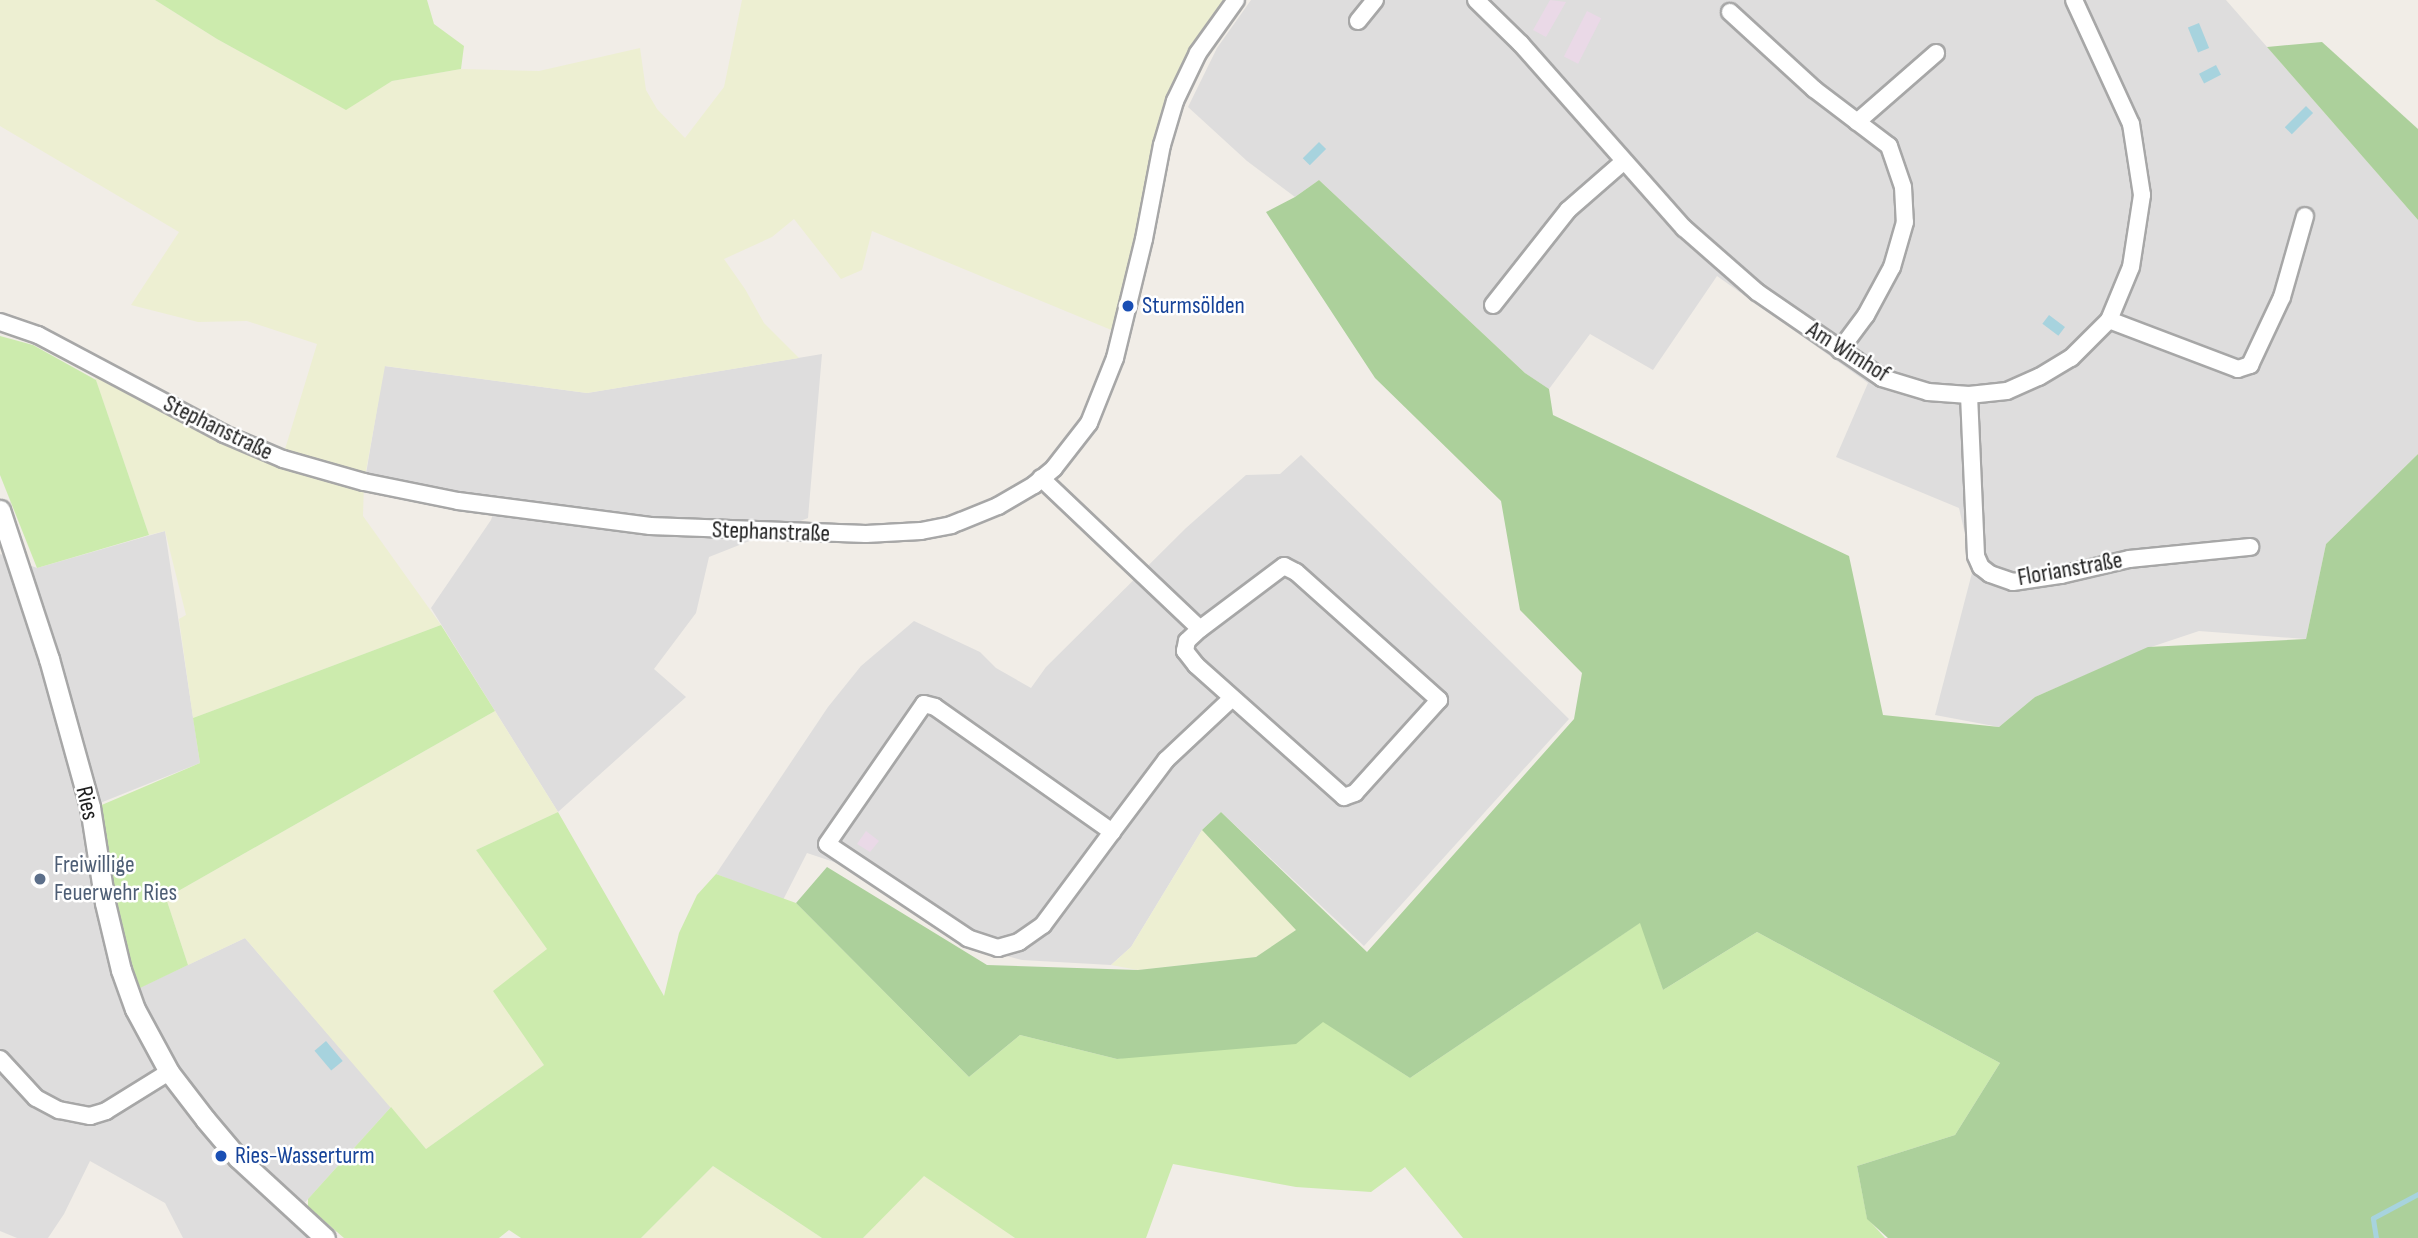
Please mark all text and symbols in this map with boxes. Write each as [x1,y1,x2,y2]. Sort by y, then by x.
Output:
place label: Sturmsölden [1142,292,1245,320]
marker: Sturmsölden [1120,298,1136,314]
street label: Am Wimhof [1801,315,1895,389]
street label: Stephanstraße [159,389,277,467]
street label: Stephanstraße [711,516,831,548]
street label: Florianstraße [2015,546,2125,592]
street label: Ries [69,783,105,823]
place label: Freiwillige Feuerwehr Ries [54,851,177,907]
marker: Freiwillige Feuerwehr Ries [32,871,48,887]
place label: Ries-Wasserturm [235,1142,375,1170]
marker: Ries-Wasserturm [213,1148,229,1164]

